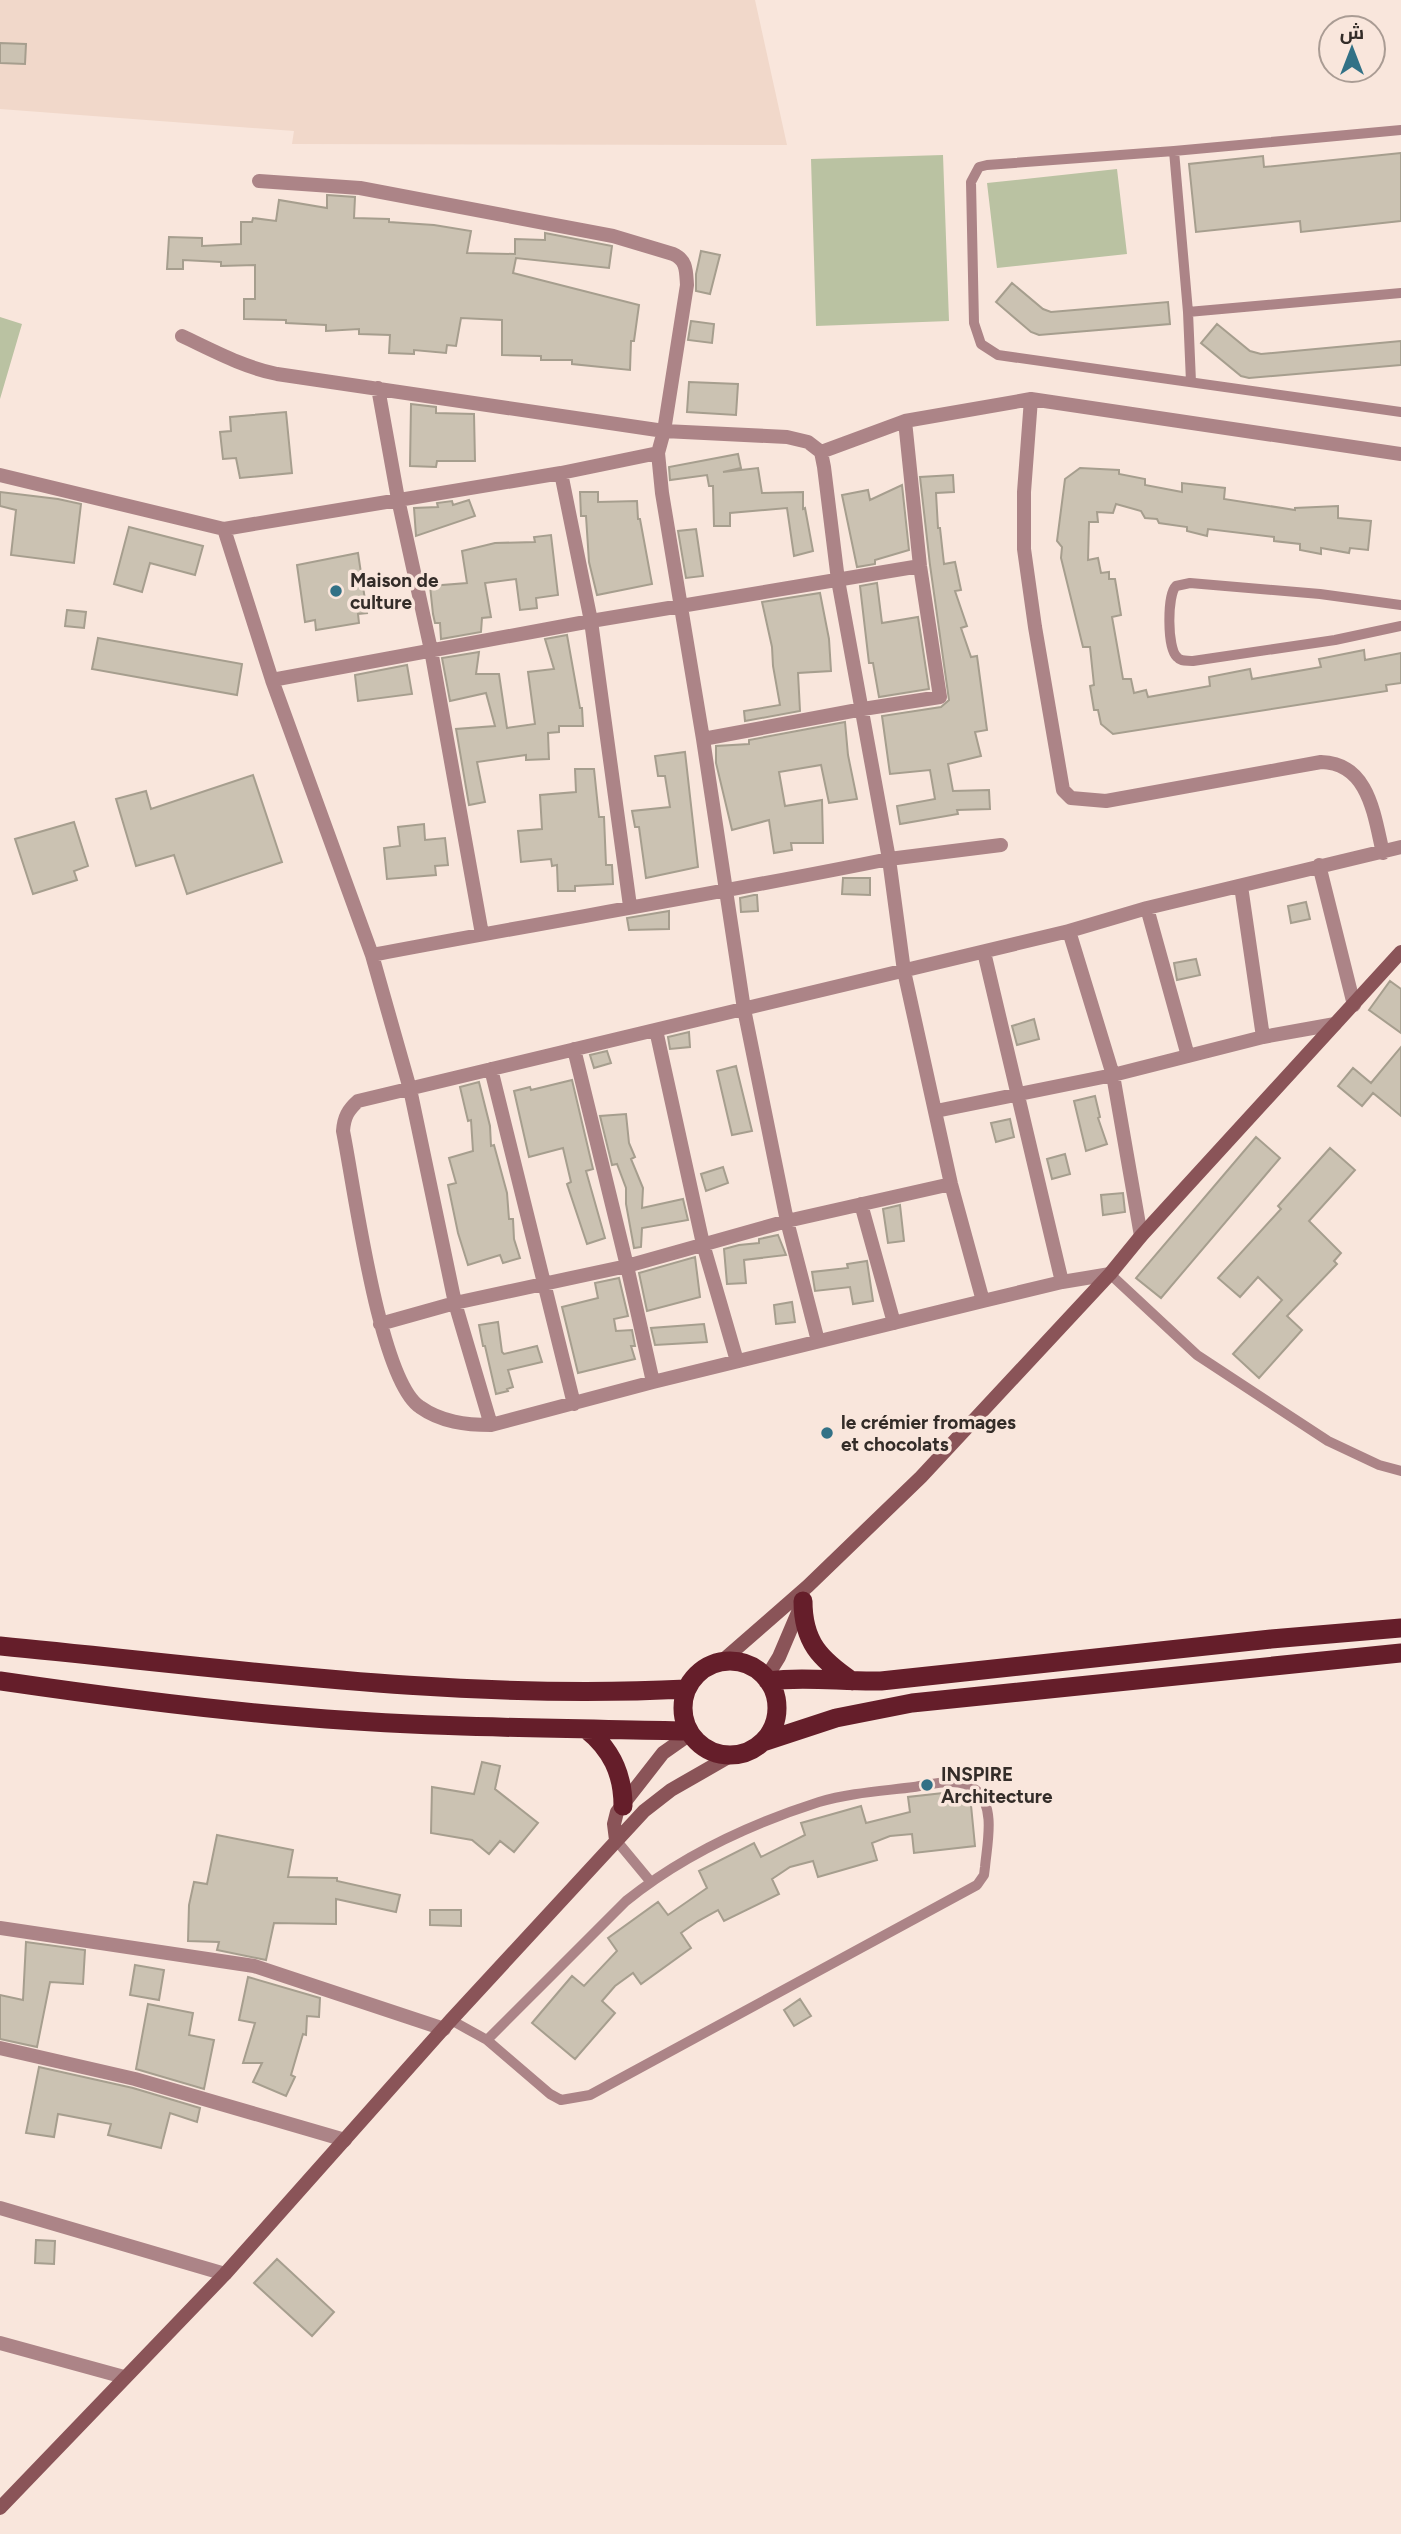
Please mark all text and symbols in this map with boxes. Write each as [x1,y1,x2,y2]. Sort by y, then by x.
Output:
north arrow [1317,14,1387,84]
text: ش [1340,21,1364,44]
place label: Maison de culture [350,569,439,614]
marker: Maison de culture [328,583,344,599]
place label: le crémier fromages et chocolats [841,1411,1016,1456]
marker: le crémier fromages et chocolats [819,1425,835,1441]
place label: INSPIRE Architecture [941,1763,1053,1808]
marker: INSPIRE Architecture [919,1777,935,1793]

